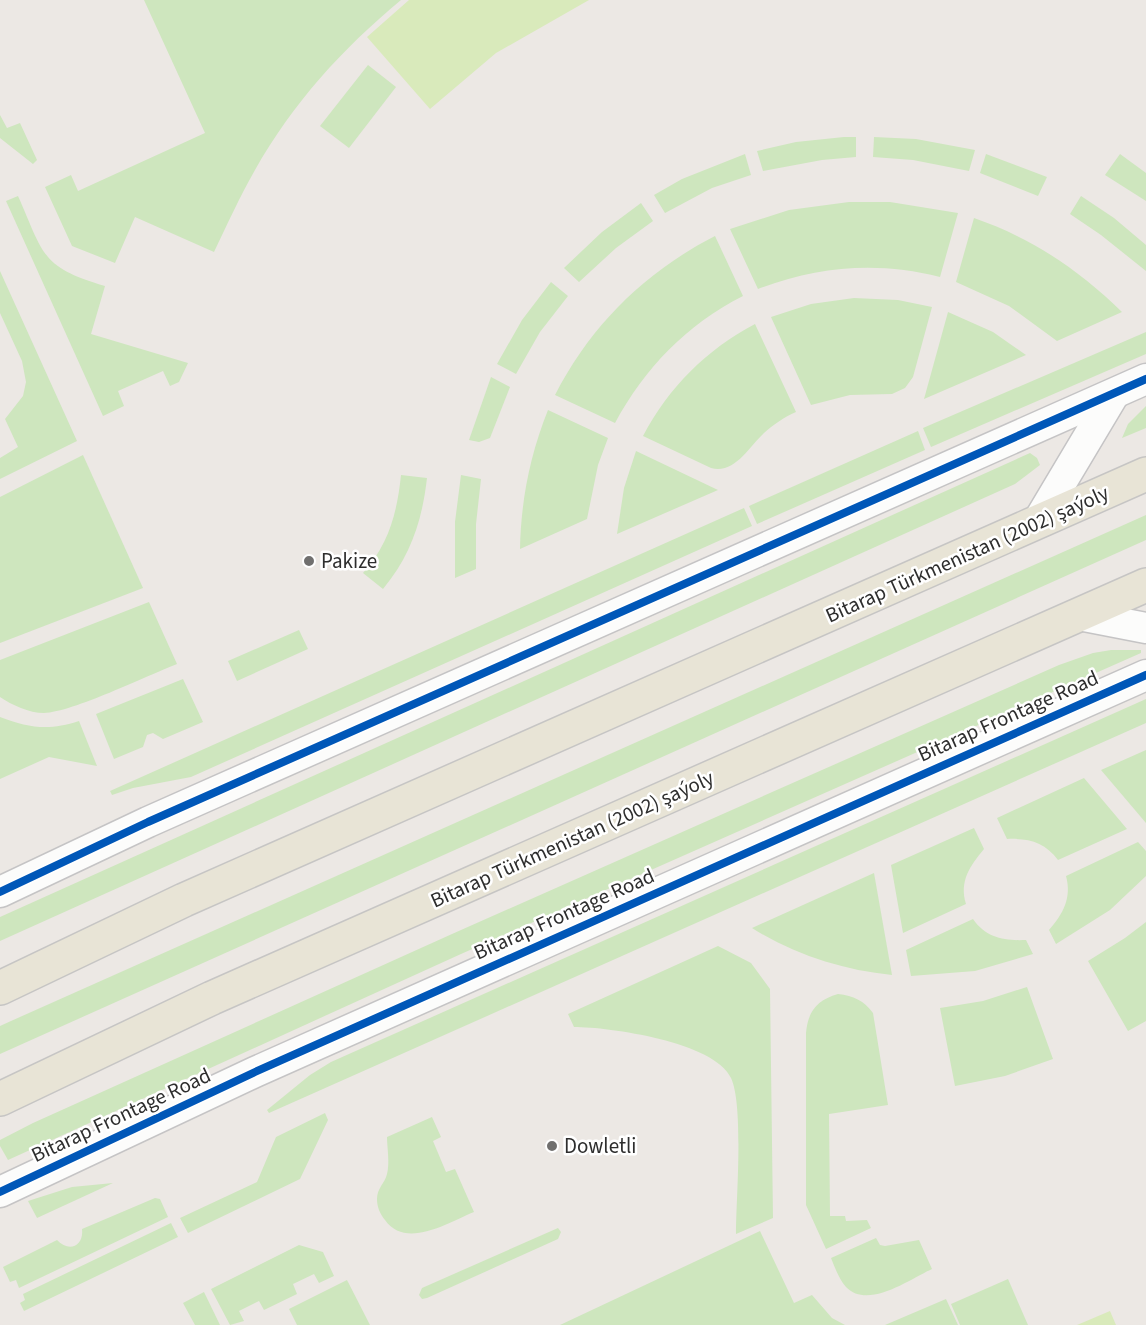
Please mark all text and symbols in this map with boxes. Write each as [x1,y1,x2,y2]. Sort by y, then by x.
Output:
street label: Bitarap Türkmenistan (2002) şaýoly [820,478,1114,630]
place label: Pakize [321,546,377,576]
marker: Pakize [302,554,316,568]
street label: Bitarap Frontage Road [913,663,1103,769]
street label: Bitarap Türkmenistan (2002) şaýoly [425,763,719,915]
street label: Bitarap Frontage Road [469,861,659,967]
street label: Bitarap Frontage Road [26,1060,216,1170]
place label: Dowletli [564,1131,637,1161]
marker: Dowletli [545,1139,559,1153]

